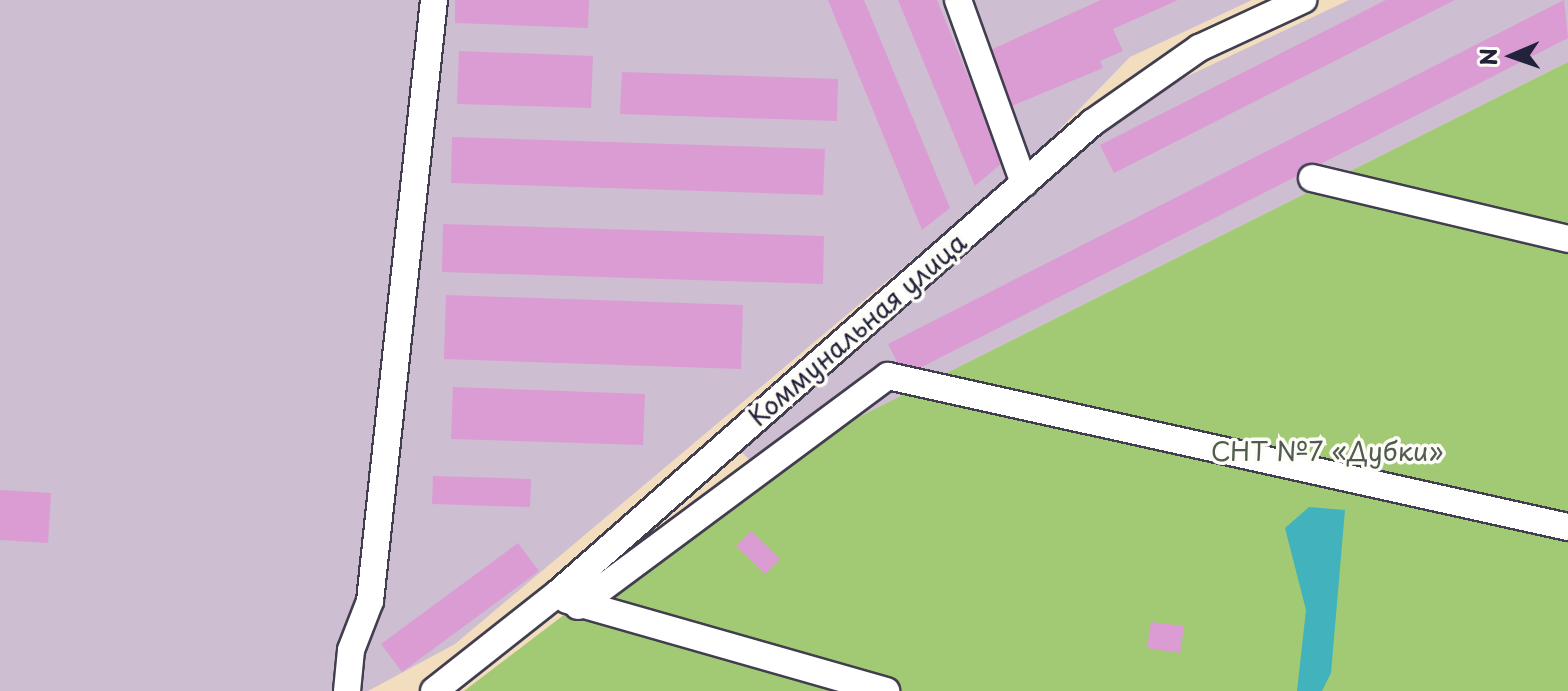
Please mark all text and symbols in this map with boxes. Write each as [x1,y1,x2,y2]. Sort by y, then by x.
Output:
north arrow [1472,16,1552,96]
text: N [1471,48,1504,66]
street label: Коммунальная улица [741,225,973,433]
park label: СНТ №7 «Дубки» [1211,435,1443,467]

